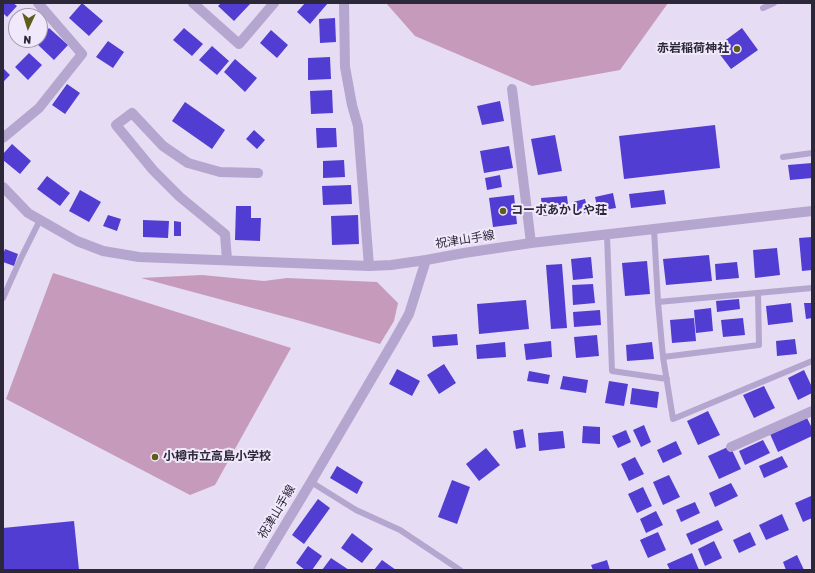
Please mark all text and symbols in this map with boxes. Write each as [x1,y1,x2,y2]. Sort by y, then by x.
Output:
north arrow [8,8,48,48]
text: N [23,33,32,46]
place label: 赤岩稲荷神社 [657,42,729,56]
marker: 赤岩稲荷神社 [732,44,742,54]
place label: コーポあかしや荘 [511,204,607,218]
marker: コーポあかしや荘 [498,206,508,216]
street label: 祝津山手線 [434,228,496,252]
place label: 小樽市立高島小学校 [163,450,271,464]
marker: 小樽市立高島小学校 [150,452,160,462]
street label: 祝津山手線 [255,483,299,541]

